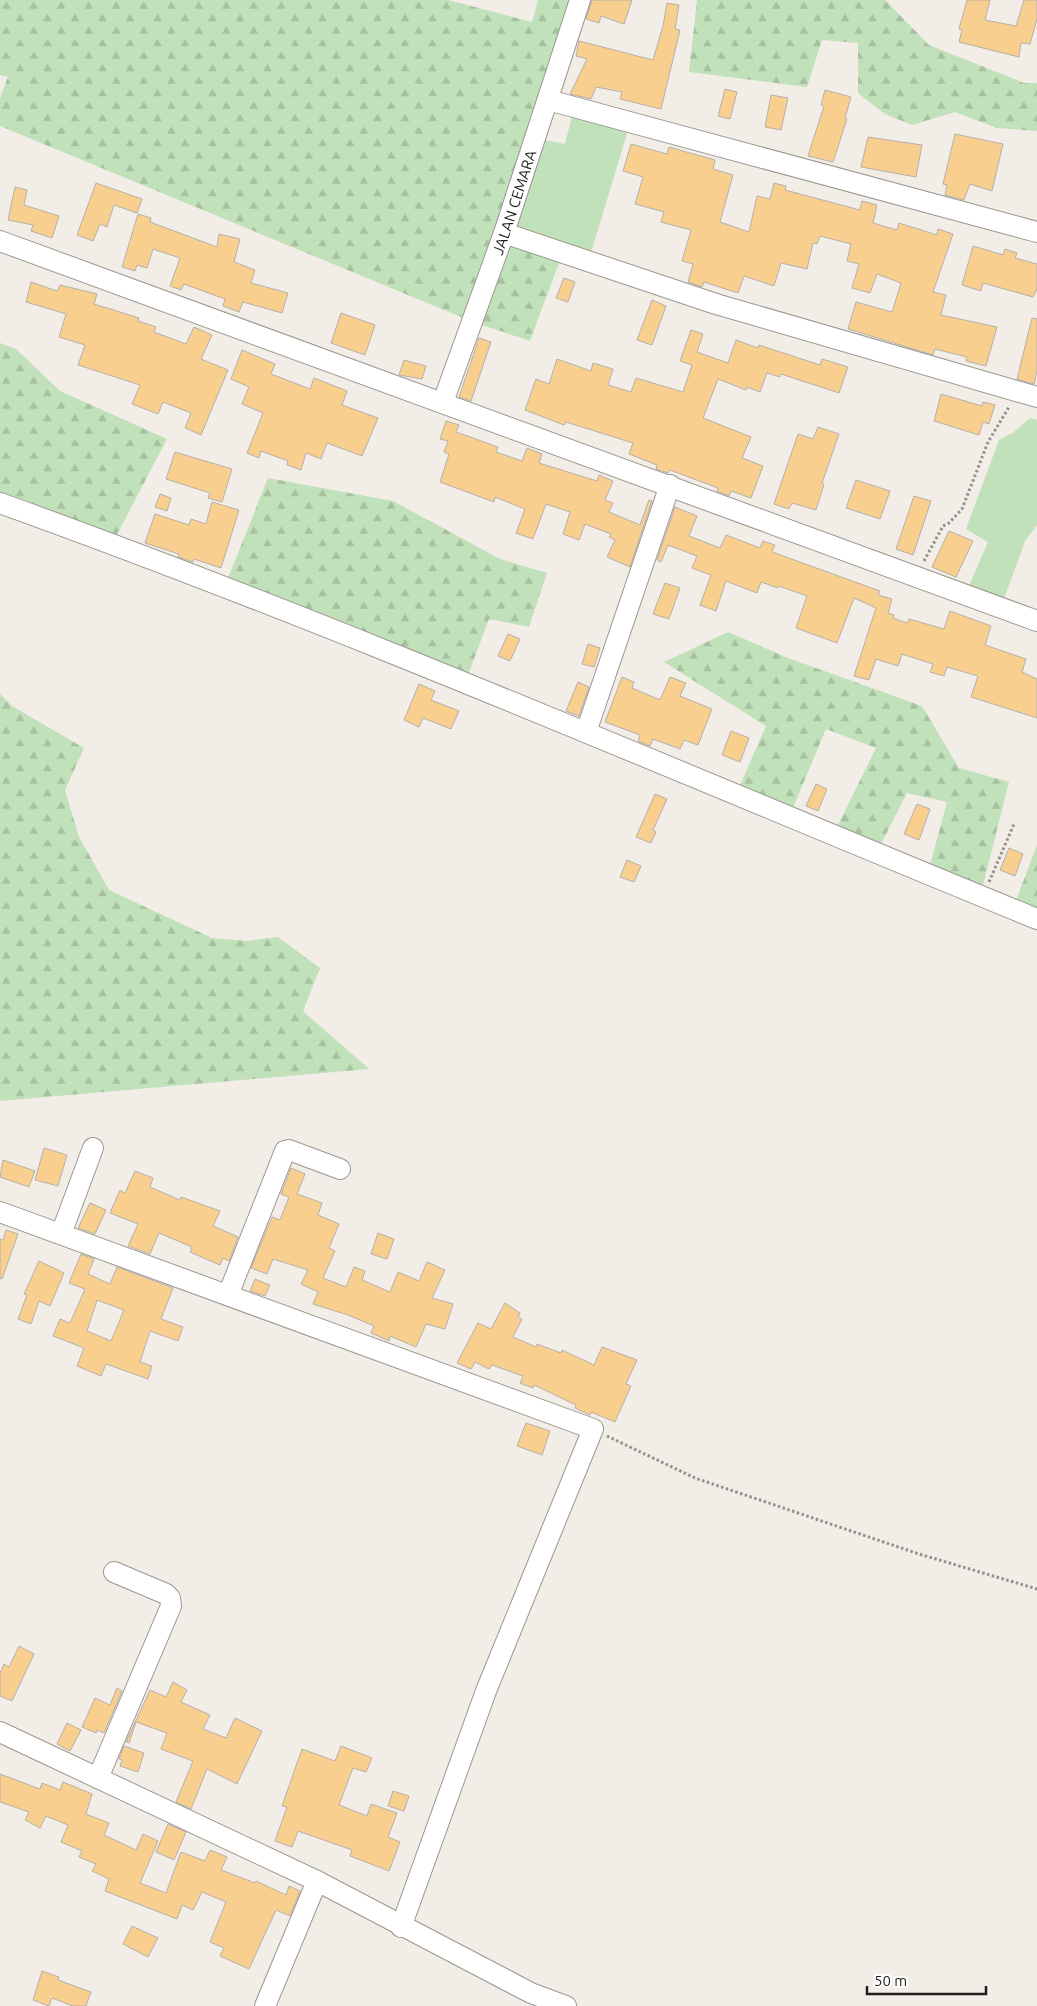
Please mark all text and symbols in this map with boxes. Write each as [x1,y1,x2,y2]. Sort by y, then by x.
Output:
street label: JALAN CEMARA [488,148,539,257]
scale bar [867,1964,986,1996]
text: 50 m [874,1972,907,1989]

